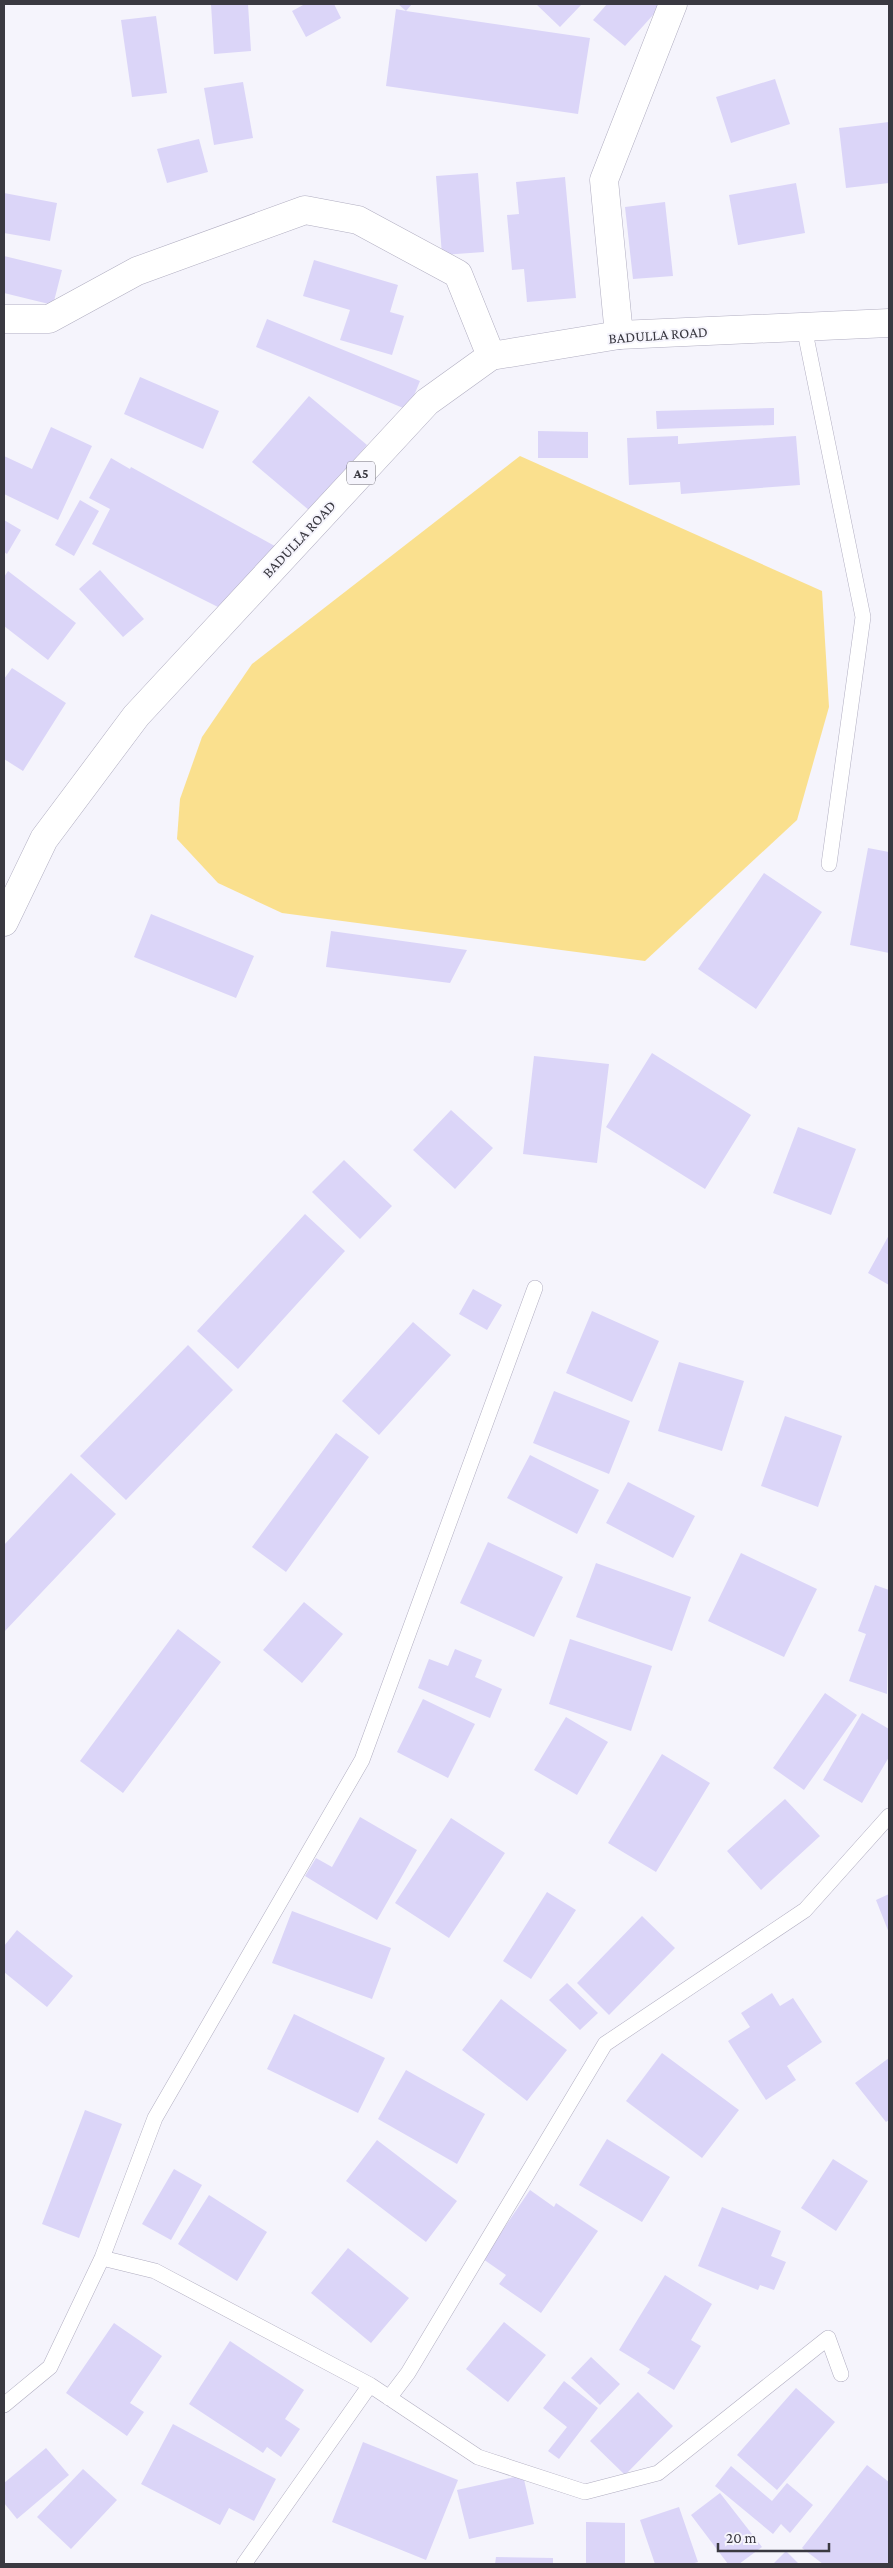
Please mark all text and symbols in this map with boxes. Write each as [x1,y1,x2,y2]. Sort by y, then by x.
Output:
street label: BADULLA ROAD [608,324,708,346]
road number: A5 [347,462,375,484]
street label: BADULLA ROAD [259,497,339,581]
scale bar [718,2520,829,2552]
text: 20 m [726,2530,757,2546]

